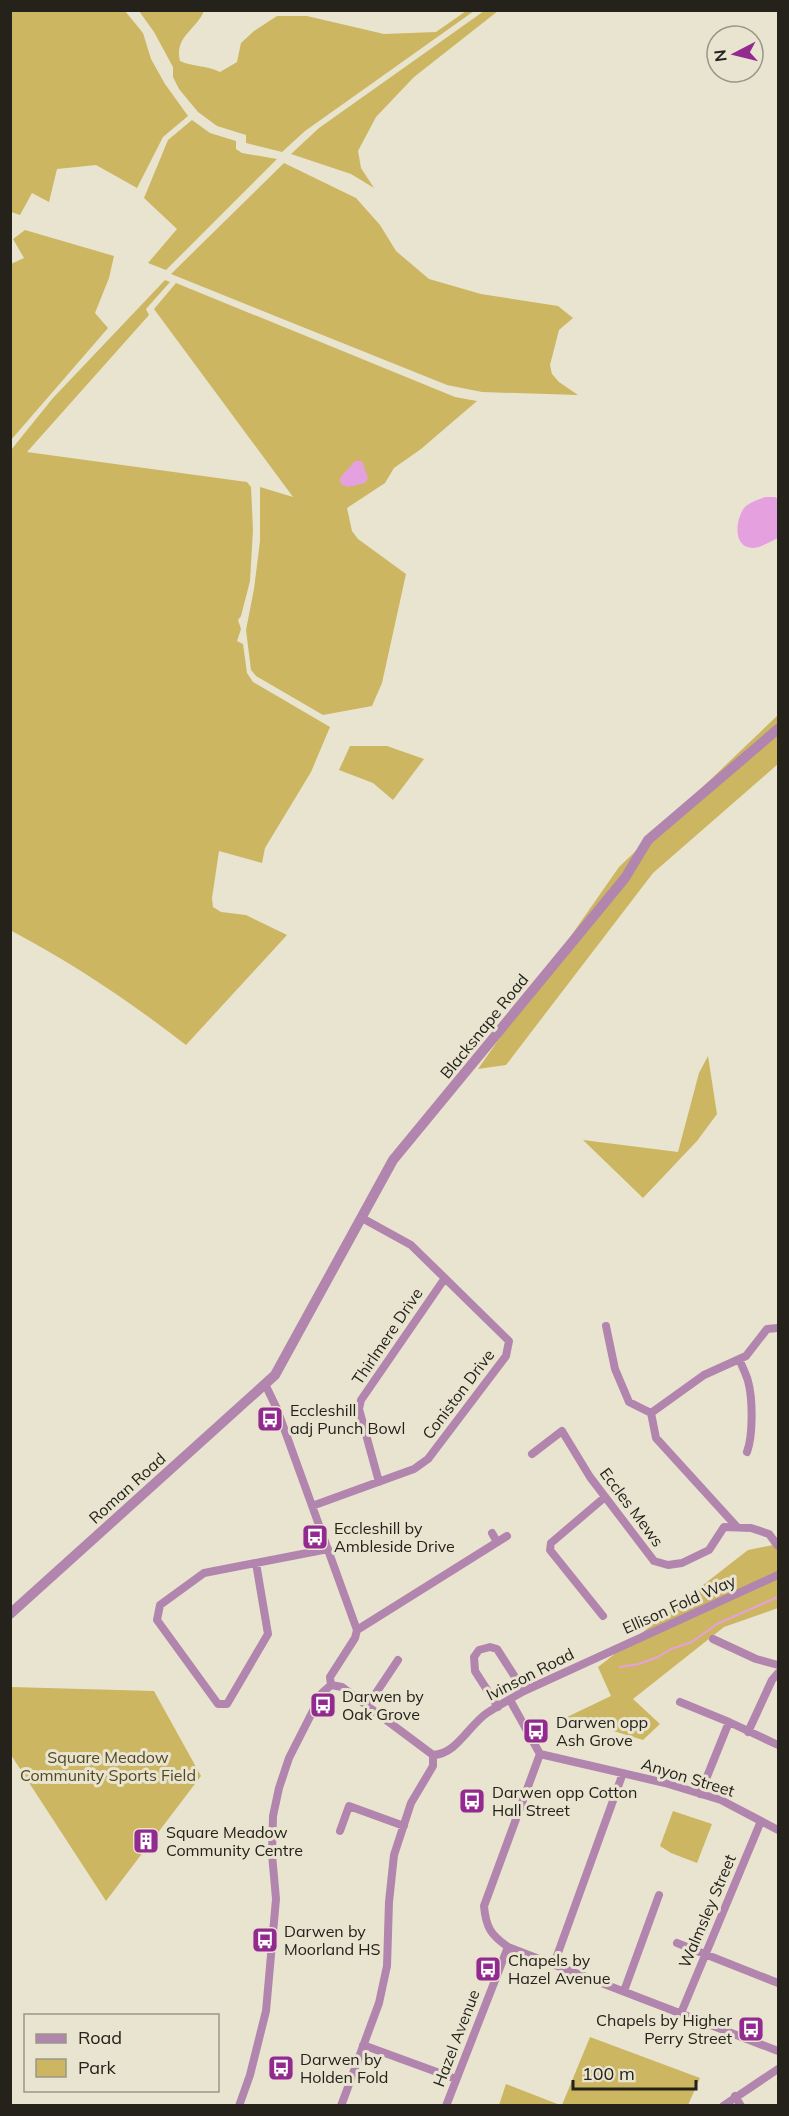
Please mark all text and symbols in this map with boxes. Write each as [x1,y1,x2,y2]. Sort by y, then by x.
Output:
north arrow [705,24,765,84]
text: N [709,49,731,63]
street label: Blacksnape Road [436,970,532,1082]
street label: Thirlmere Drive [347,1284,427,1388]
street label: Coniston Drive [418,1345,498,1443]
place label: Eccleshill adj Punch Bowl [290,1400,405,1438]
bus stop icon: Eccleshill adj Punch Bowl [255,1404,285,1434]
street label: Roman Road [84,1448,170,1528]
street label: Eccles Mews [596,1464,668,1550]
place label: Eccleshill by Ambleside Drive [334,1518,455,1556]
bus stop icon: Eccleshill by Ambleside Drive [300,1522,330,1552]
street label: Ellison Fold Way [619,1570,739,1638]
street label: Ivinson Road [483,1643,577,1705]
place label: Darwen by Oak Grove [342,1686,424,1724]
bus stop icon: Darwen by Oak Grove [308,1690,338,1720]
place label: Darwen opp Ash Grove [556,1712,648,1750]
bus stop icon: Darwen opp Ash Grove [521,1716,551,1746]
park label: Square Meadow Community Sports Field [20,1747,196,1785]
street label: Anyon Street [639,1753,737,1801]
place label: Darwen opp Cotton Hall Street [492,1782,637,1820]
bus stop icon: Darwen opp Cotton Hall Street [457,1786,487,1816]
place label: Square Meadow Community Centre [166,1822,303,1860]
building icon: Square Meadow Community Centre [131,1826,161,1856]
street label: Walmsley Street [674,1851,740,1971]
place label: Darwen by Moorland HS [284,1921,381,1959]
bus stop icon: Darwen by Moorland HS [250,1925,280,1955]
place label: Chapels by Hazel Avenue [508,1950,610,1988]
bus stop icon: Chapels by Hazel Avenue [473,1954,503,1984]
street label: Hazel Avenue [428,1987,484,2089]
place label: Chapels by Higher Perry Street [596,2010,732,2048]
legend [24,2014,219,2092]
bus stop icon: Chapels by Higher Perry Street [736,2014,766,2044]
text: Road [78,2026,122,2049]
place label: Darwen by Holden Fold [300,2049,388,2087]
bus stop icon: Darwen by Holden Fold [266,2053,296,2083]
scale bar [573,2053,696,2091]
text: Park [78,2056,117,2079]
text: 100 m [582,2062,635,2085]

